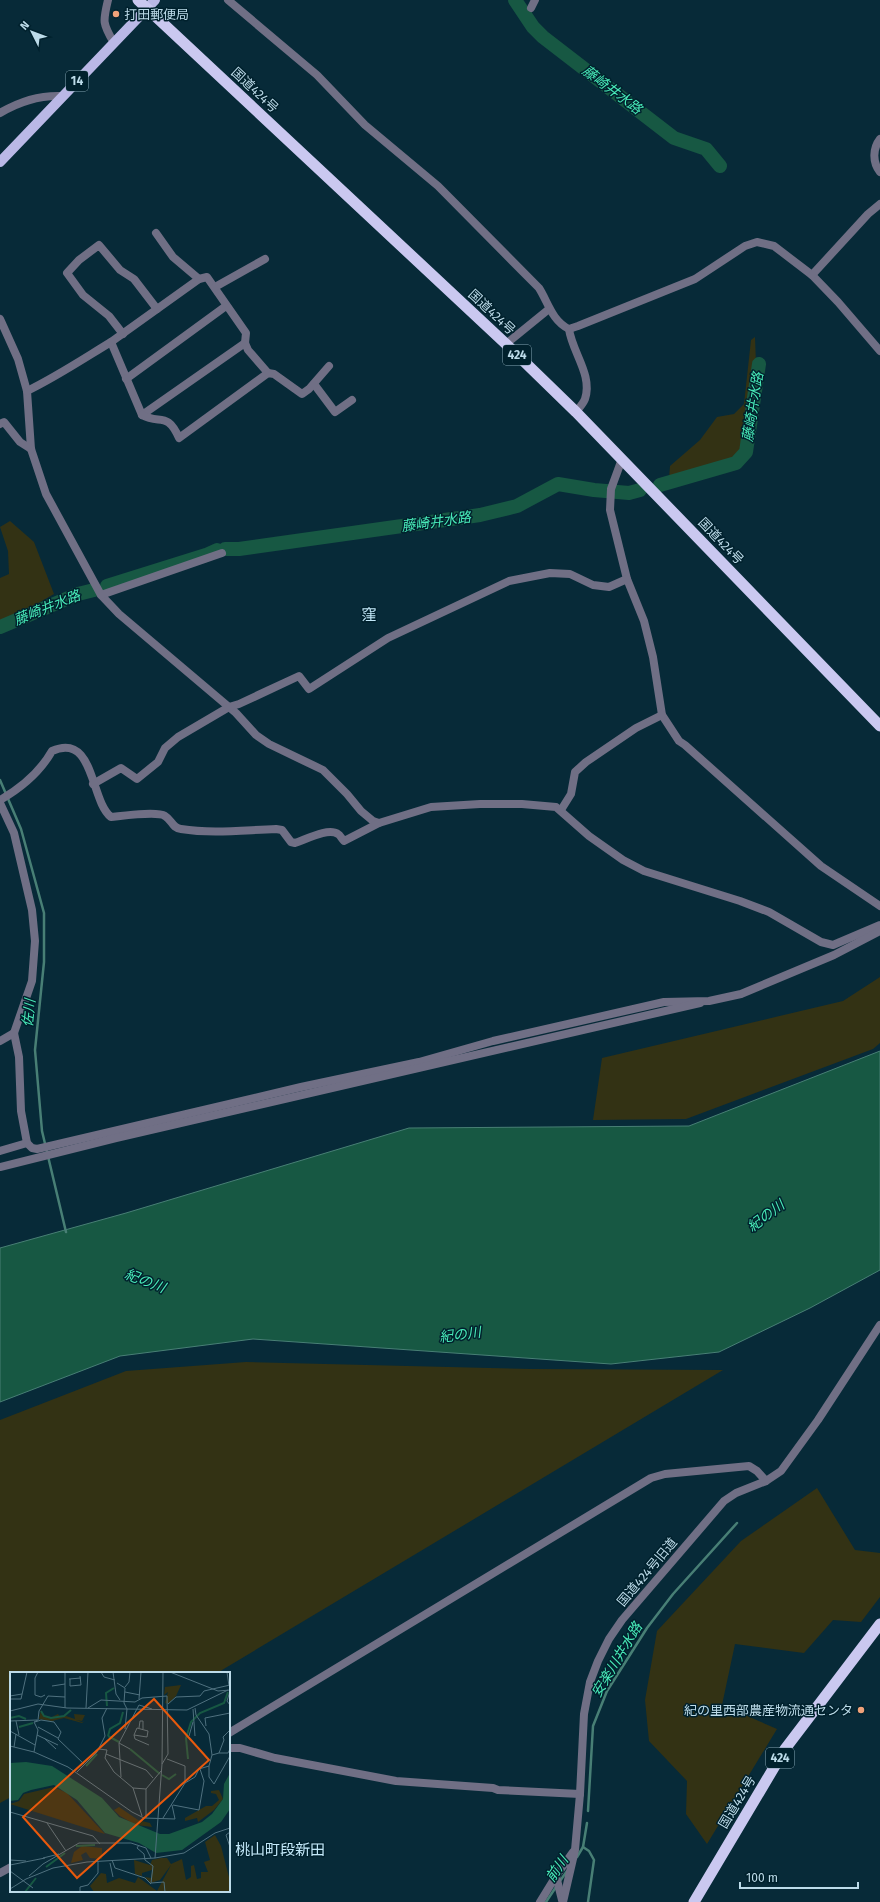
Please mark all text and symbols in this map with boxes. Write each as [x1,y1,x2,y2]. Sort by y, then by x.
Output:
place label: 打田郵便局 [124,7,189,22]
marker: 打田郵便局 [111,9,121,19]
north arrow [12,12,52,52]
text: N [18,19,32,33]
water label: 藤崎井水路 [579,62,646,118]
street label: 国道424号 [228,65,282,115]
road number: 14 [66,71,88,91]
street label: 国道424号 [465,287,519,337]
road number: 424 [503,345,531,365]
water label: 藤崎井水路 [739,370,767,443]
water label: 藤崎井水路 [400,509,473,535]
street label: 国道424号 [695,515,747,567]
water label: 藤崎井水路 [11,587,84,629]
district label: 窪 [361,606,377,624]
water label: 佐川 [19,996,39,1028]
water label: 紀の川 [744,1195,789,1235]
water label: 紀の川 [122,1266,170,1297]
water label: 紀の川 [438,1324,484,1346]
street label: 国道424号旧道 [614,1535,680,1609]
water label: 安楽川井水路 [588,1619,646,1700]
inset map [10,1672,230,1892]
place label: 紀の里西部農産物流通センタ [684,1703,853,1718]
marker: 紀の里西部農産物流通センタ [856,1705,866,1715]
road number: 424 [766,1748,794,1768]
street label: 国道424号 [715,1773,759,1831]
district label: 桃山町段新田 [235,1841,325,1859]
water label: 前川 [542,1851,573,1885]
scale bar [740,1864,858,1890]
text: 100 m [746,1871,778,1885]

